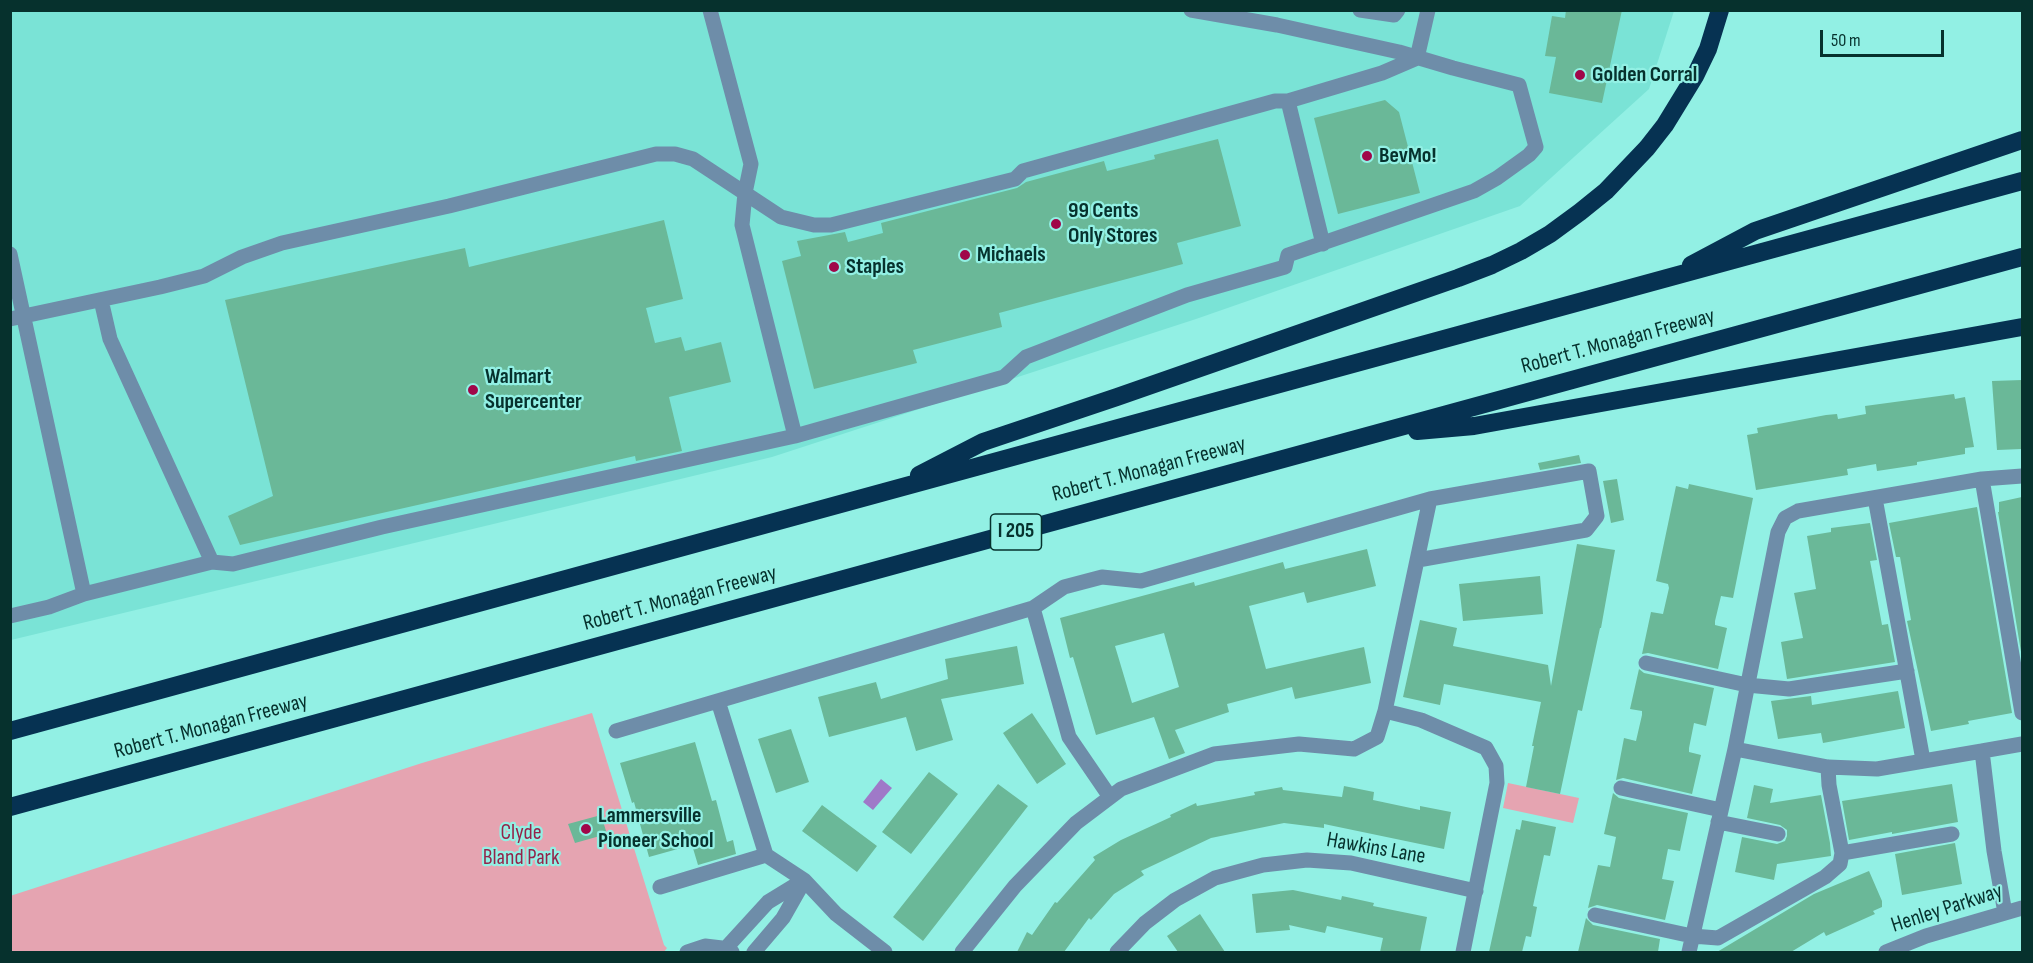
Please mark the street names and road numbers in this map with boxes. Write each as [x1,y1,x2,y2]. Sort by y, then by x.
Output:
street label: Robert T. Monagan Freeway [1518,303,1718,381]
street label: Robert T. Monagan Freeway [1049,431,1249,509]
road number: I 205 [990,514,1042,550]
street label: Robert T. Monagan Freeway [580,560,780,638]
street label: Robert T. Monagan Freeway [111,688,311,766]
street label: Hawkins Lane [1324,827,1428,871]
street label: Henley Parkway [1888,879,2006,939]

